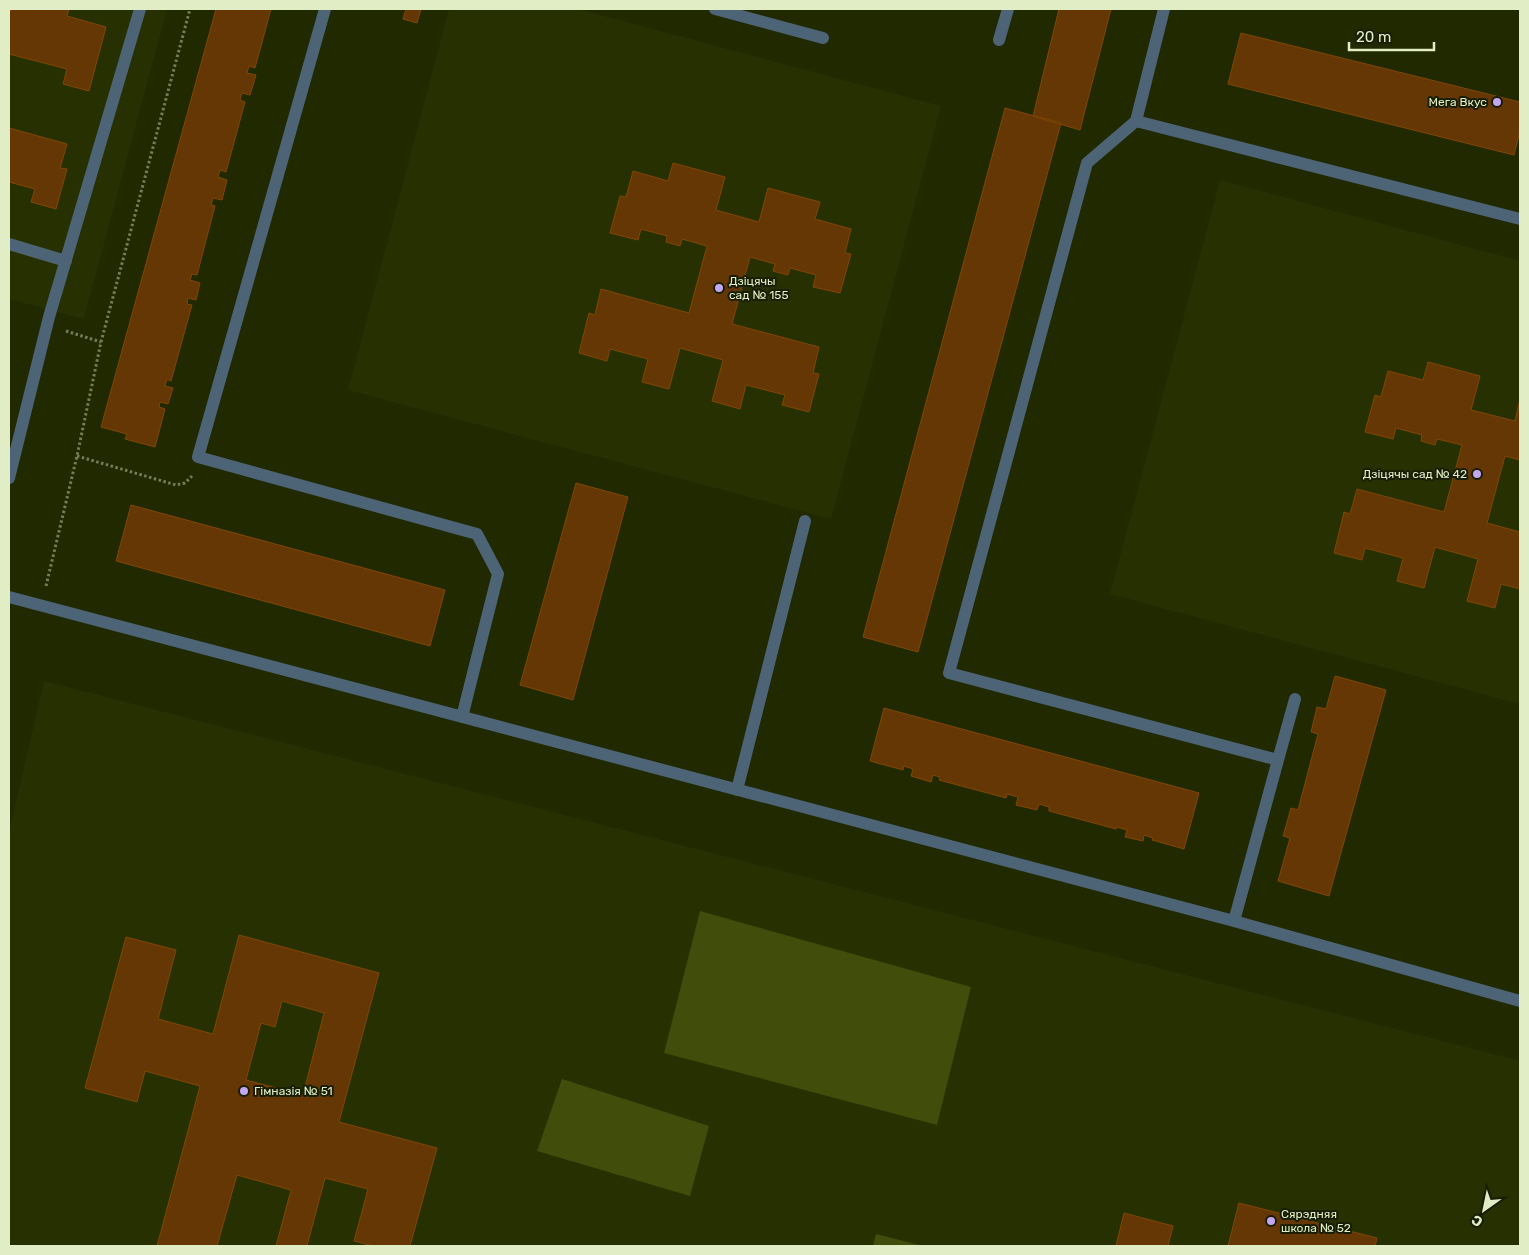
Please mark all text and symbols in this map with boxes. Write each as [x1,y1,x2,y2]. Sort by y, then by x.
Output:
scale bar [1349,20,1434,52]
text: 20 m [1356,28,1391,46]
place label: Мега Вкус [1429,95,1487,109]
marker: Мега Вкус [1491,96,1503,108]
place label: Дзіцячы сад № 155 [729,274,789,302]
marker: Дзіцячы сад № 155 [713,282,725,294]
place label: Дзіцячы сад № 42 [1363,467,1467,481]
marker: Дзіцячы сад № 42 [1471,468,1483,480]
place label: Гімназія № 51 [254,1084,333,1098]
marker: Гімназія № 51 [238,1085,250,1097]
north arrow [1459,1185,1509,1235]
place label: Сярэдняя школа № 52 [1281,1207,1351,1235]
text: С [1468,1211,1486,1230]
marker: Сярэдняя школа № 52 [1265,1215,1277,1227]

